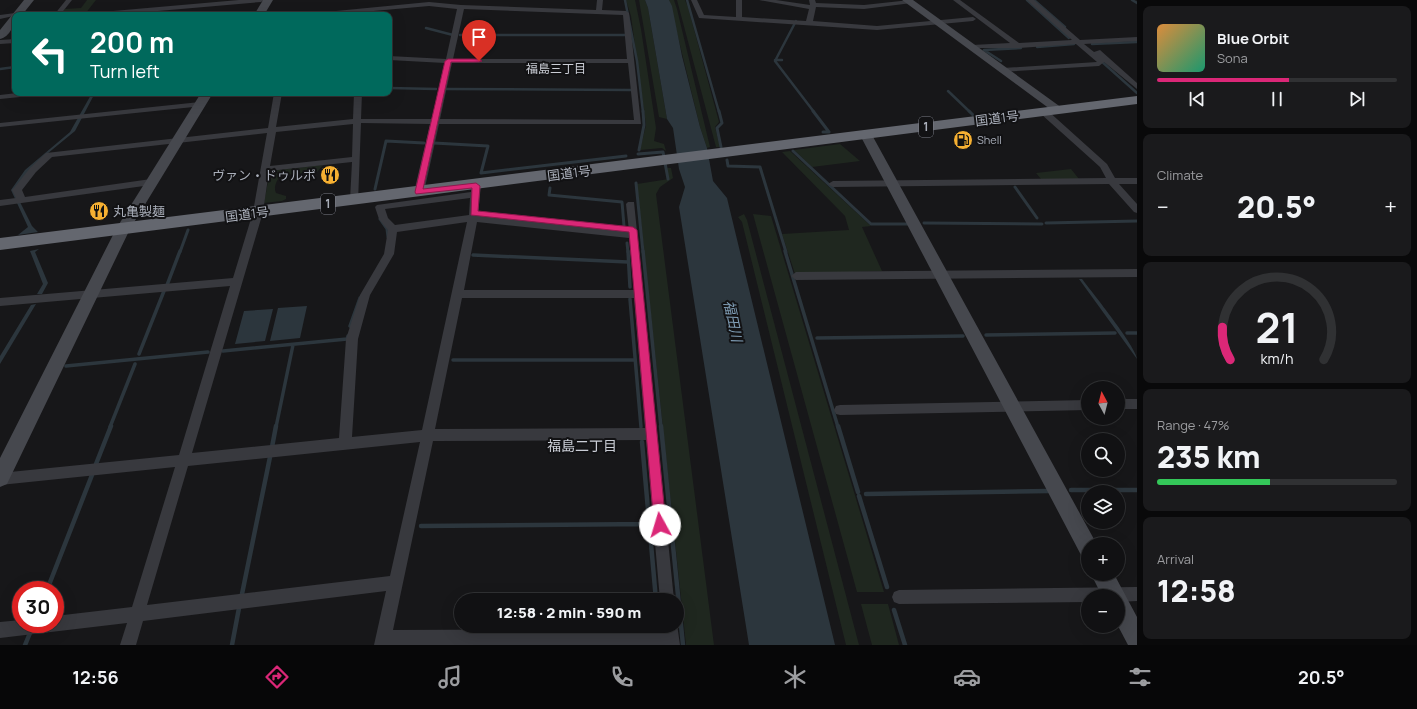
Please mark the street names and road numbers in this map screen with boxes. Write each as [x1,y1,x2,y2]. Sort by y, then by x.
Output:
street label: 国道1号 [974,106,1020,130]
road number: 1 [919,117,933,137]
street label: 国道1号 [546,161,592,185]
road number: 1 [321,194,335,214]
street label: 国道1号 [224,202,270,226]

